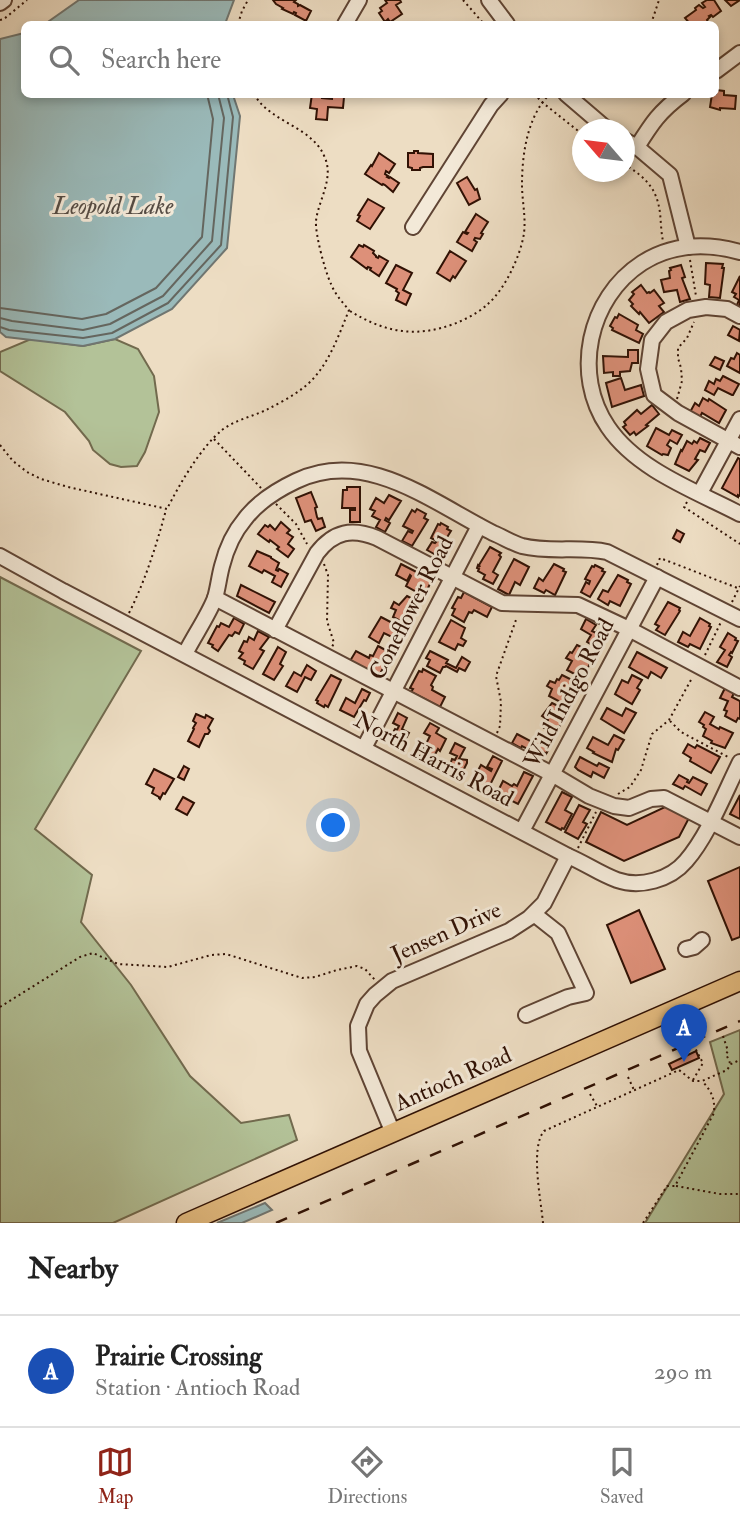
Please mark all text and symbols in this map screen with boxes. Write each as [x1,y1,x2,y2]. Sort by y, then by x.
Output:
search box [21,21,719,98]
icon: search [45,41,83,79]
text: Search here [101,44,221,76]
north arrow [572,119,635,182]
water label: Leopold Lake [52,191,174,222]
street label: Coneflower Road [362,531,460,685]
street label: Wild Indigo Road [517,613,621,774]
street label: North Harris Road [349,705,519,813]
your location [316,808,350,842]
street label: Jensen Drive [386,895,506,969]
pin: A [661,1004,707,1062]
street label: Antioch Road [389,1040,516,1118]
text: Nearby [28,1250,118,1287]
text: Prairie Crossing [95,1341,262,1373]
text: A [44,1357,58,1386]
text: 290 m [654,1357,712,1386]
text: Station · Antioch Road [95,1373,300,1402]
tab: Map [96,1443,134,1509]
tab: Directions [327,1443,407,1509]
tab: Saved [600,1443,644,1509]

